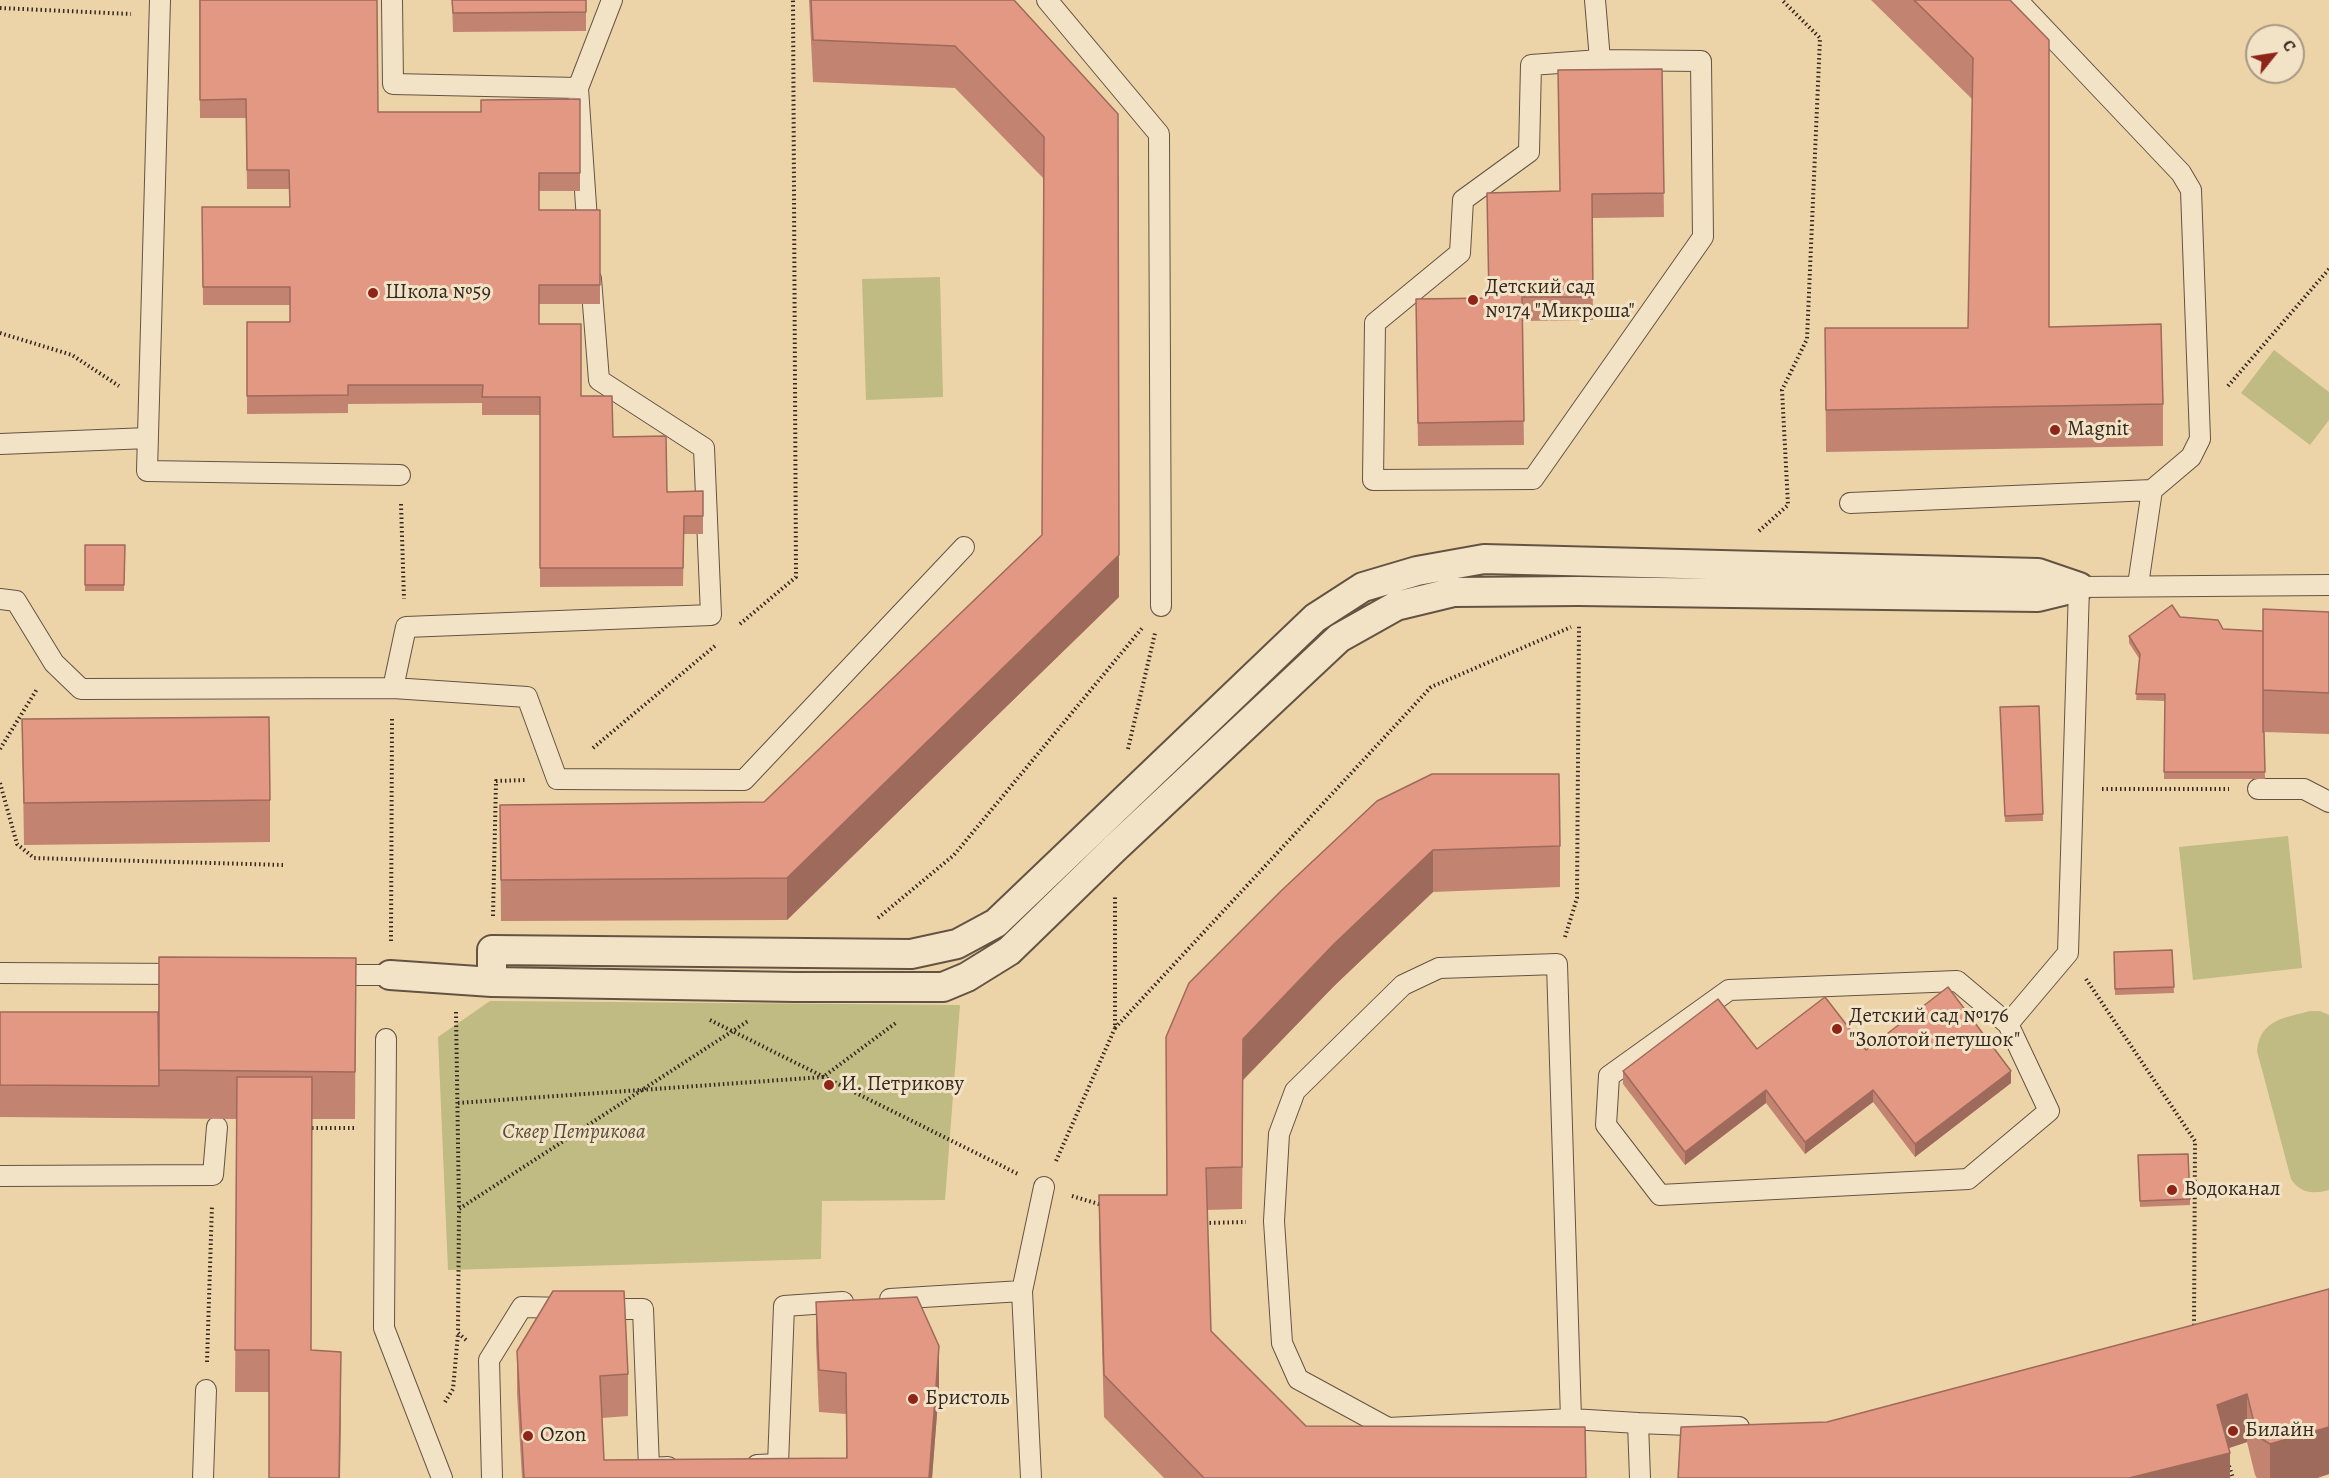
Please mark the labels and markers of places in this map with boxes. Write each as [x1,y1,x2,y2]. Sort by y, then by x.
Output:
place label: Детский сад №174 "Микроша" [1485,275,1635,325]
place label: Школа №59 [385,280,491,306]
marker: Школа №59 [366,286,380,300]
marker: Детский сад №174 "Микроша" [1466,293,1480,307]
place label: Magnit [2067,417,2129,443]
marker: Magnit [2048,423,2062,437]
place label: Детский сад №176 "Золотой петушок" [1849,1004,2020,1054]
marker: Детский сад №176 "Золотой петушок" [1830,1022,1844,1036]
place label: И. Петрикову [841,1072,964,1098]
marker: И. Петрикову [822,1078,836,1092]
place label: Водоканал [2184,1177,2280,1203]
marker: Водоканал [2165,1183,2179,1197]
place label: Бристоль [925,1386,1010,1412]
marker: Бристоль [906,1392,920,1406]
place label: Билайн [2245,1418,2314,1444]
place label: Ozon [540,1423,586,1449]
marker: Билайн [2226,1424,2240,1438]
marker: Ozon [521,1429,535,1443]

